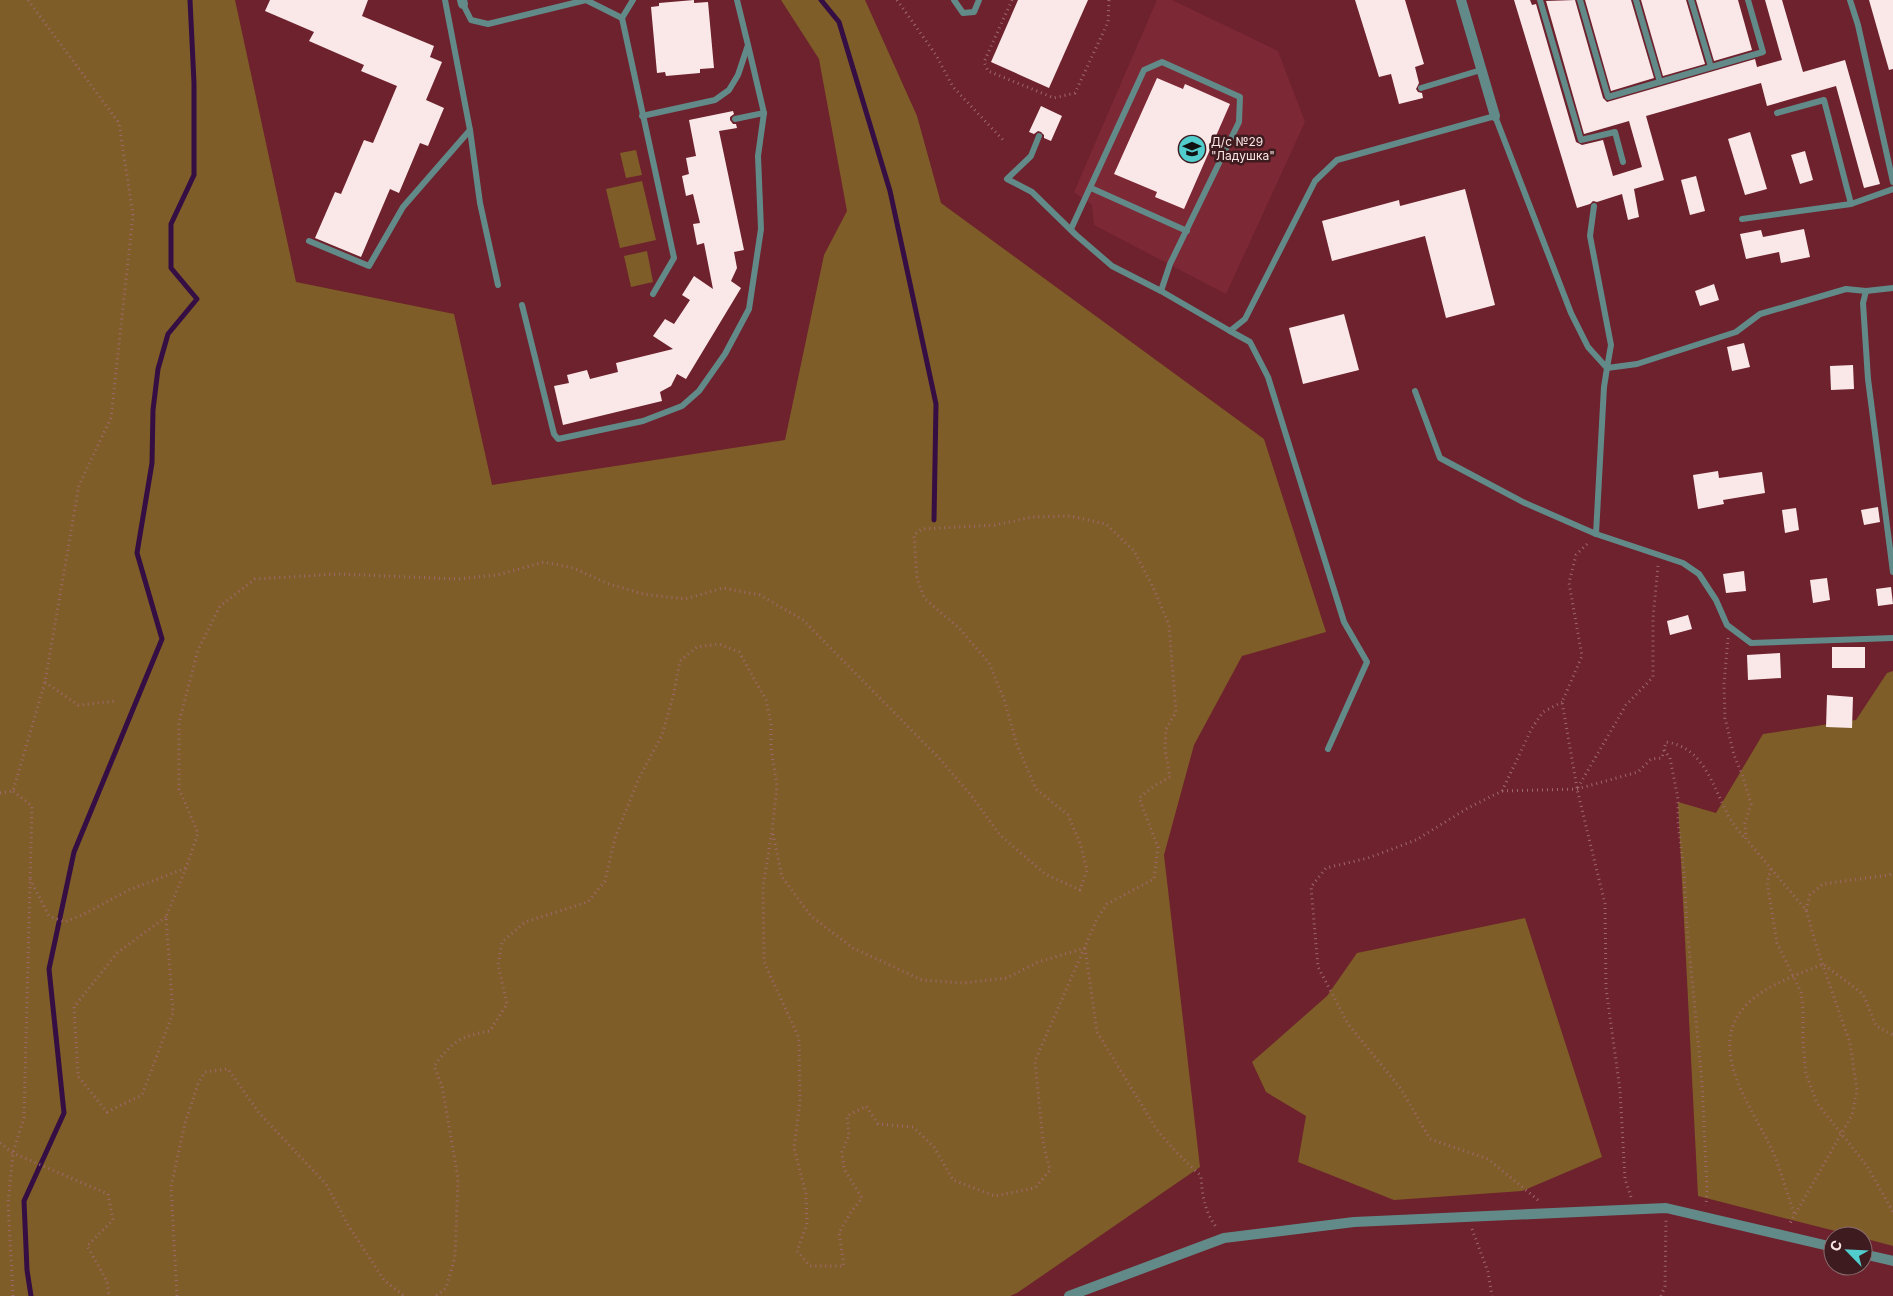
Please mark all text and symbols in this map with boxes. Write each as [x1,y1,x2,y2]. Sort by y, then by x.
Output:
school or university icon: Д/с №29 "Ладушка" [1177,134,1207,164]
place label: Д/с №29 "Ладушка" [1211,134,1275,163]
north arrow [1823,1226,1873,1276]
text: С [1826,1237,1846,1254]

